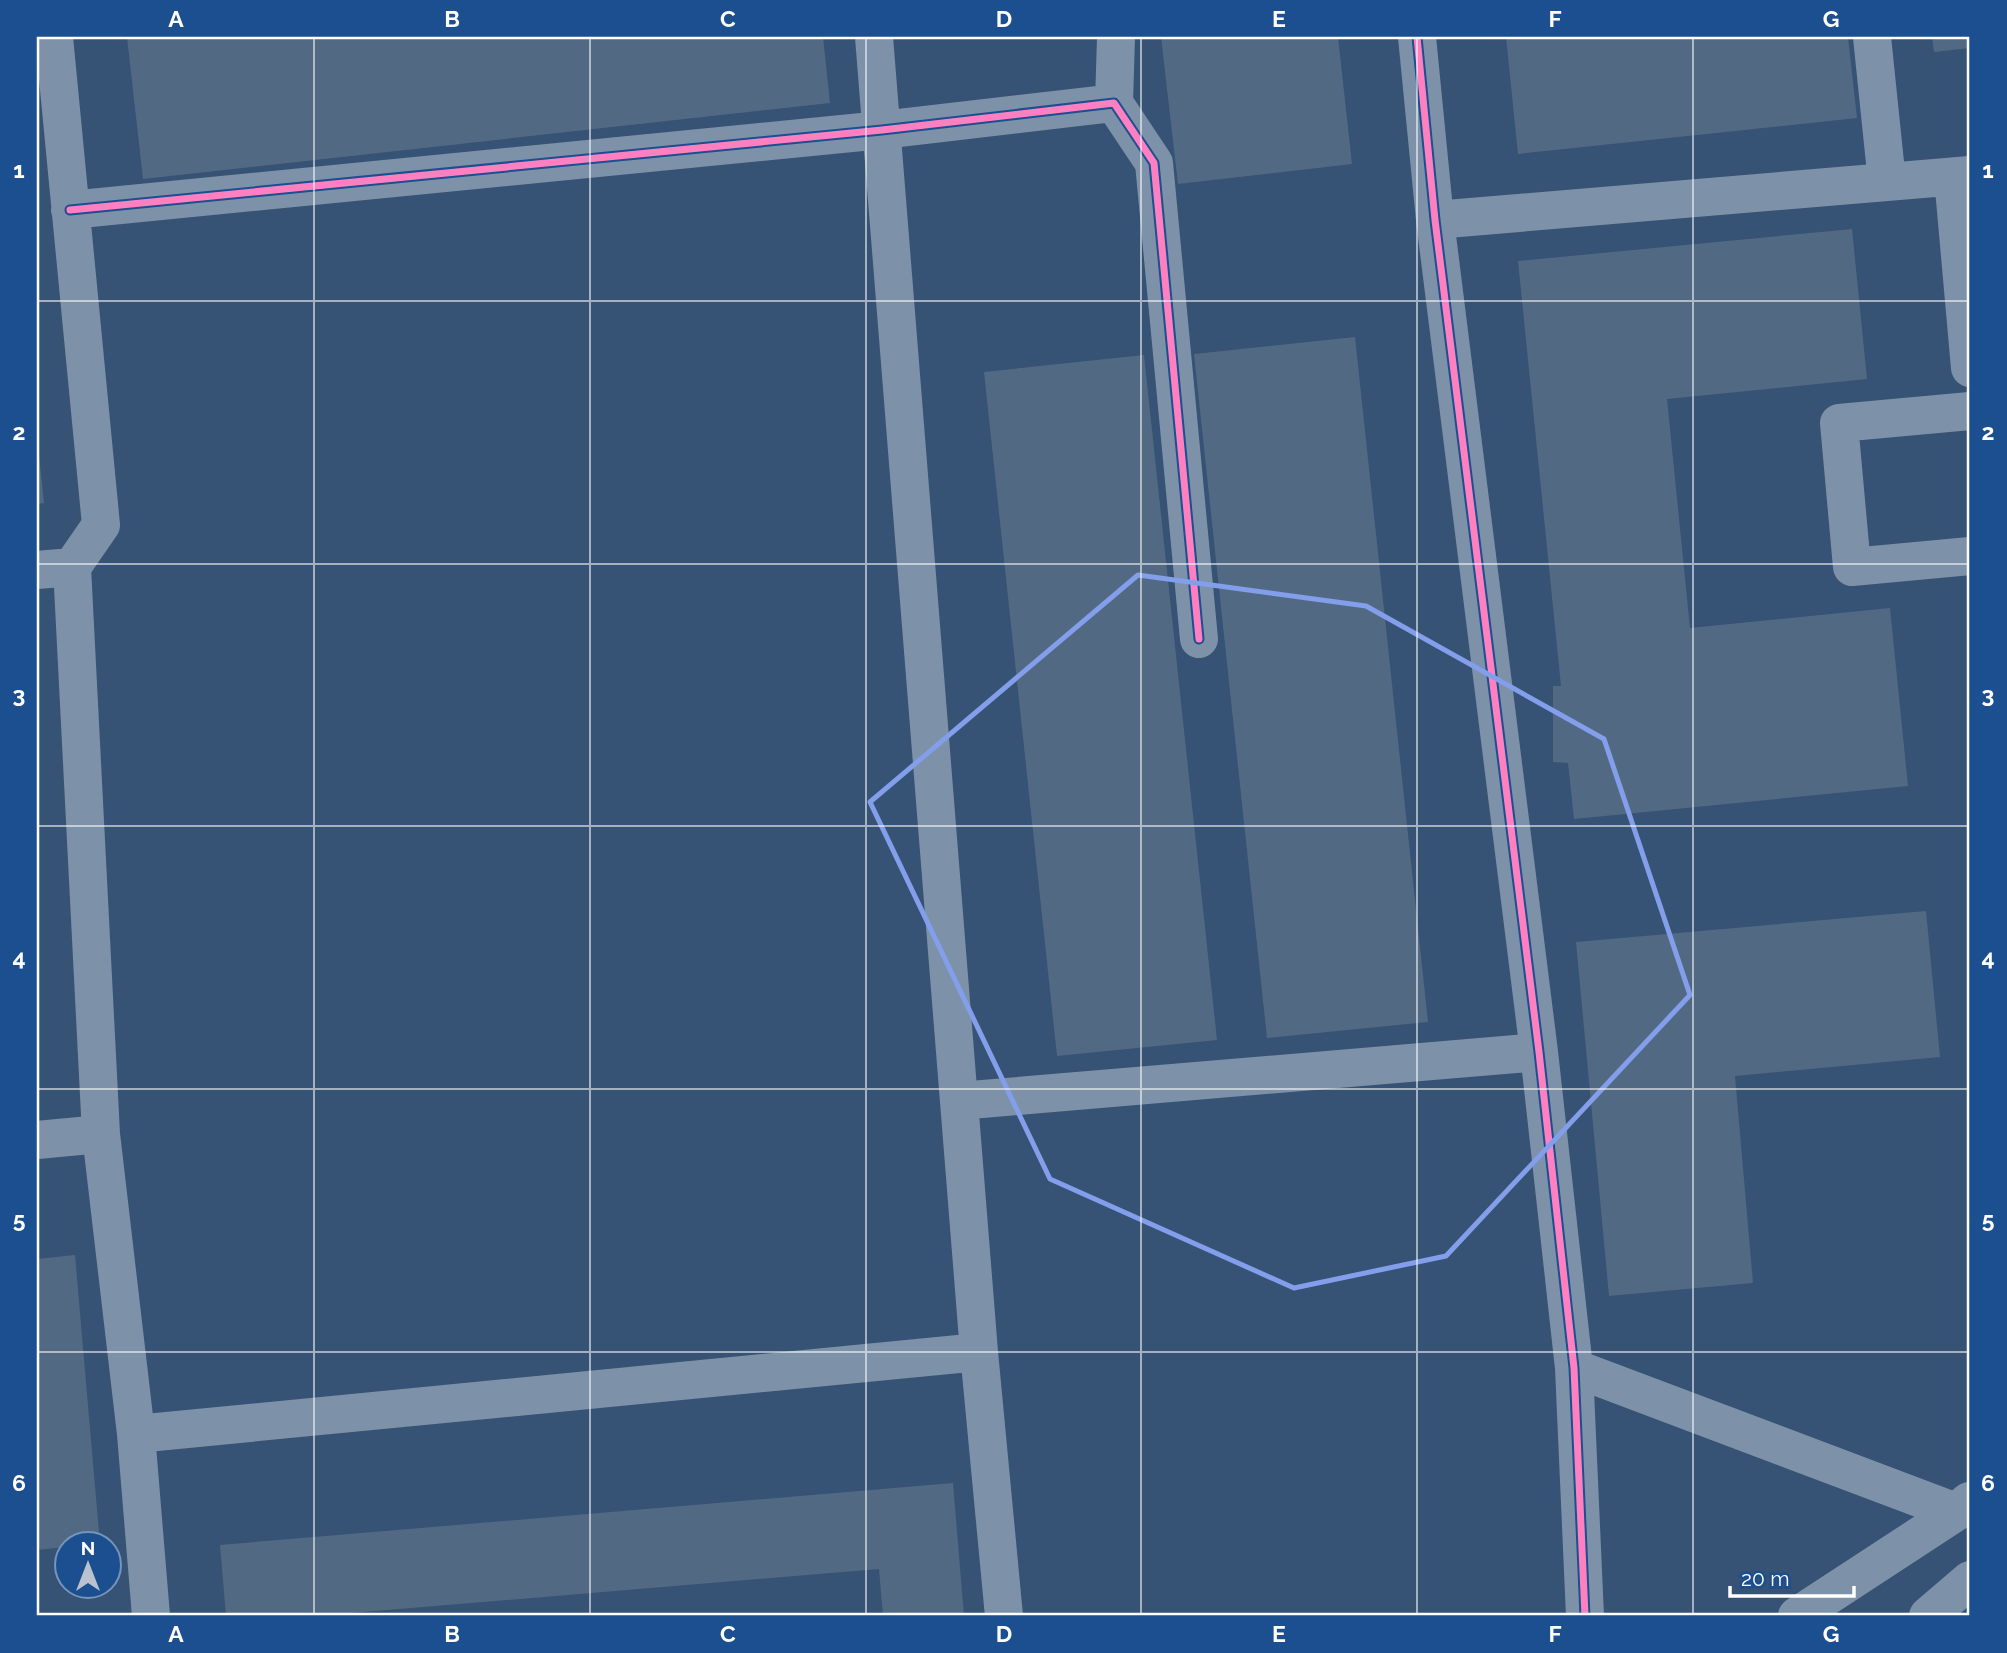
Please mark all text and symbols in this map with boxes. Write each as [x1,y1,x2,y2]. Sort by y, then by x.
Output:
text: A [168,5,184,32]
text: B [444,5,460,32]
text: C [720,5,736,32]
text: D [996,5,1012,32]
text: E [1272,5,1286,32]
text: F [1548,5,1562,32]
text: G [1823,5,1839,32]
text: 1 [13,156,25,183]
text: 1 [1982,156,1994,183]
text: 2 [13,418,25,445]
text: 2 [1982,418,1994,445]
text: 3 [13,681,25,708]
text: 3 [1982,681,1994,708]
text: 4 [12,944,26,971]
text: 4 [1981,944,1995,971]
text: 5 [13,1206,26,1233]
text: 5 [1982,1206,1995,1233]
text: 6 [12,1469,26,1496]
text: 6 [1981,1469,1995,1496]
north arrow [52,1530,122,1600]
text: N [81,1537,95,1559]
scale bar [1730,1555,1855,1599]
text: 20 m [1741,1566,1789,1591]
text: A [168,1620,184,1647]
text: B [444,1620,460,1647]
text: C [720,1620,736,1647]
text: D [996,1620,1012,1647]
text: E [1272,1620,1286,1647]
text: F [1548,1620,1562,1647]
text: G [1823,1620,1839,1647]

